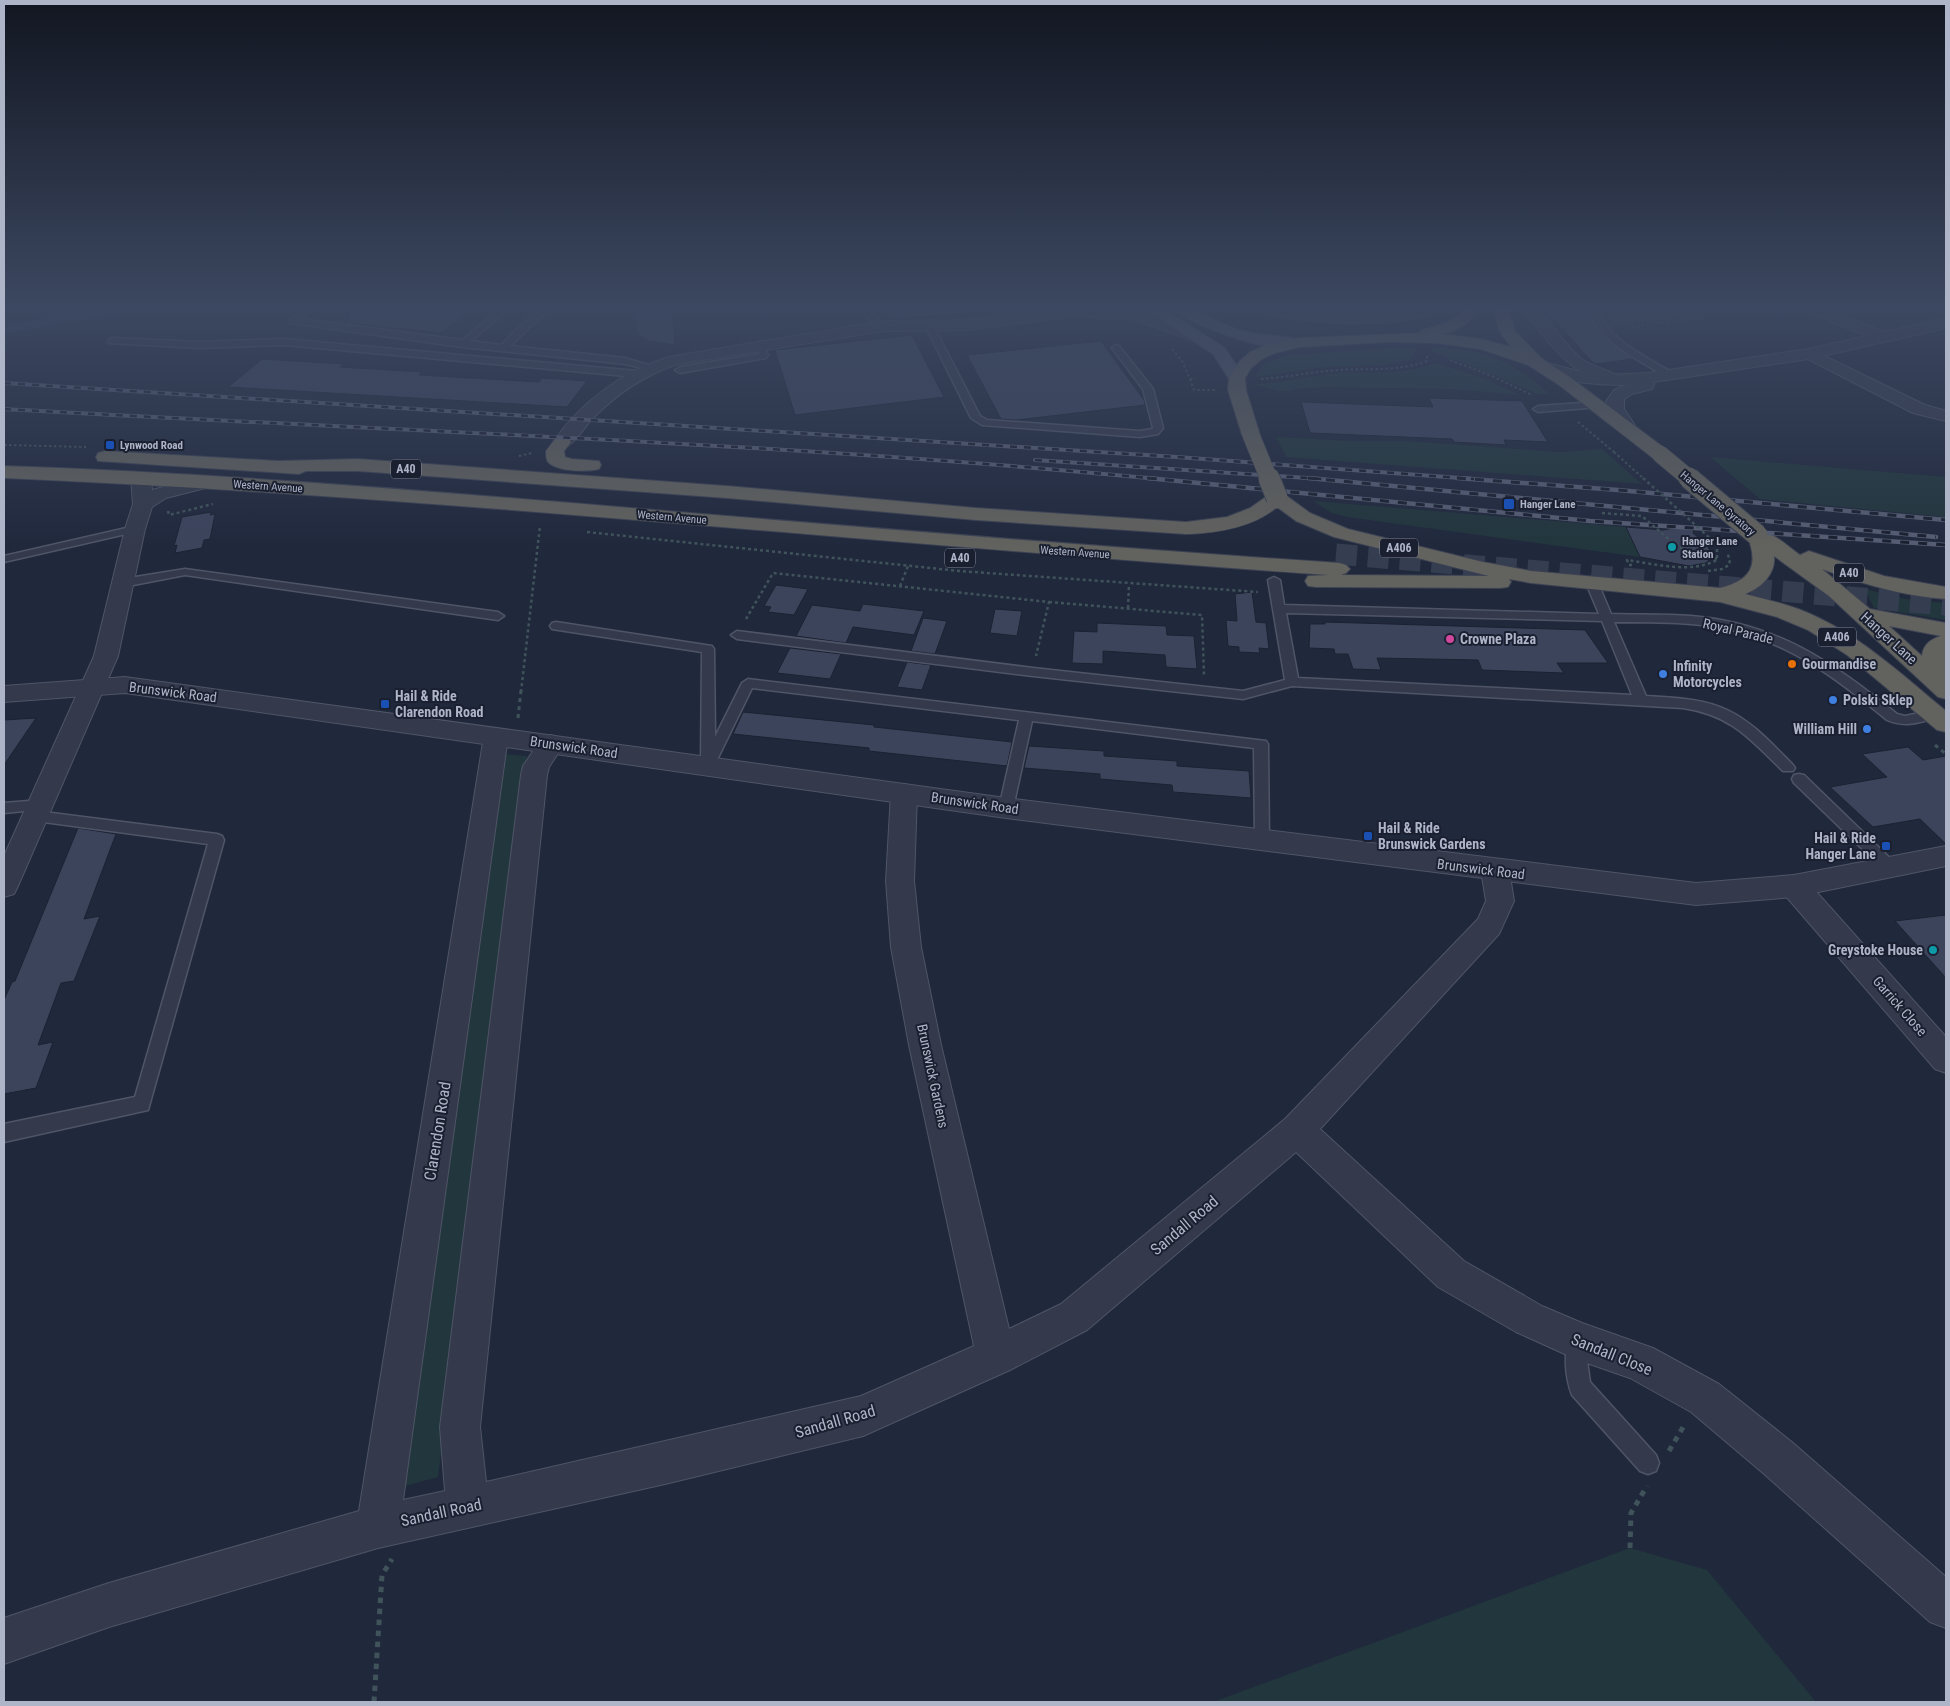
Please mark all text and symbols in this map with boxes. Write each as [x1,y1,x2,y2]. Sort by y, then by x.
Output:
marker: Lynwood Road [104,439,116,451]
place label: Lynwood Road [120,439,183,452]
road number: A40 [391,459,421,478]
street label: Hanger Lane Gyratory [1678,468,1758,539]
street label: Western Avenue [233,478,303,495]
marker: Hanger Lane [1502,497,1516,511]
place label: Hanger Lane [1520,498,1575,511]
street label: Western Avenue [637,508,707,527]
place label: Hanger Lane Station [1682,535,1737,561]
road number: A406 [1380,538,1418,558]
marker: Hanger Lane Station [1666,541,1678,553]
street label: Western Avenue [1040,544,1110,561]
road number: A40 [945,548,975,568]
road number: A40 [1834,564,1864,582]
street label: Hanger Lane [1858,609,1921,668]
street label: Royal Parade [1701,615,1775,647]
road number: A406 [1818,628,1856,646]
place label: Crowne Plaza [1460,631,1536,647]
marker: Crowne Plaza [1444,633,1456,645]
place label: Gourmandise [1802,656,1876,672]
place label: Infinity Motorcycles [1673,658,1742,690]
marker: Gourmandise [1786,658,1798,670]
marker: Infinity Motorcycles [1657,668,1669,680]
street label: Brunswick Road [128,679,218,705]
place label: Hail & Ride Clarendon Road [395,688,484,720]
place label: Polski Sklep [1843,692,1913,708]
marker: Polski Sklep [1827,694,1839,706]
marker: Hail & Ride Clarendon Road [379,698,391,710]
place label: William Hill [1793,721,1857,737]
marker: William Hill [1861,723,1873,735]
street label: Brunswick Road [529,733,619,761]
street label: Brunswick Road [930,789,1020,817]
place label: Hail & Ride Brunswick Gardens [1378,820,1486,852]
marker: Hail & Ride Brunswick Gardens [1362,830,1374,842]
place label: Hail & Ride Hanger Lane [1805,830,1876,862]
marker: Hail & Ride Hanger Lane [1880,840,1892,852]
street label: Brunswick Road [1436,856,1526,882]
place label: Greystoke House [1828,942,1923,958]
marker: Greystoke House [1927,944,1939,956]
street label: Garrick Close [1870,973,1931,1039]
street label: Brunswick Gardens [914,1023,952,1129]
street label: Clarendon Road [420,1080,455,1182]
street label: Sandall Road [1147,1192,1222,1259]
street label: Sandall Close [1568,1330,1655,1379]
street label: Sandall Road [793,1401,877,1442]
street label: Sandall Road [399,1495,483,1530]

